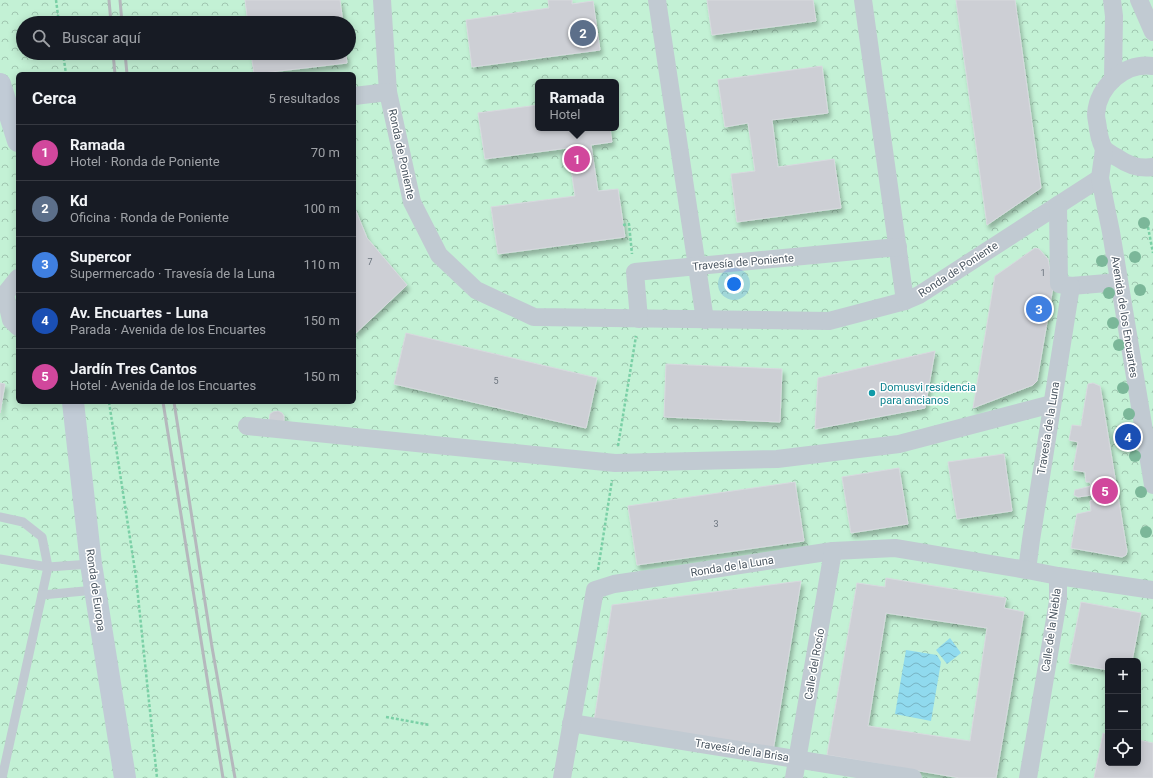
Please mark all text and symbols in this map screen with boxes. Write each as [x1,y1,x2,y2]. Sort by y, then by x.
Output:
search box [16,16,356,60]
pin: 2 [570,18,596,48]
icon: search [30,27,52,49]
text: Buscar aquí [62,29,141,47]
popup [535,79,619,131]
text: Cerca [32,88,76,108]
text: Ramada [549,89,605,107]
text: 5 resultados [268,91,340,106]
text: Hotel [549,107,580,122]
street label: Ronda de Poniente [386,108,417,201]
text: Ramada [70,136,125,154]
pin: 1 [564,144,590,174]
text: 1 [41,145,49,160]
text: 70 m [311,145,340,160]
text: Hotel · Ronda de Poniente [70,154,220,169]
text: Kd [70,192,88,210]
text: 2 [41,201,49,216]
text: 100 m [303,201,340,216]
text: Oficina · Ronda de Poniente [70,210,229,225]
street label: Ronda de Poniente [916,239,1001,300]
text: Supercor [70,248,131,266]
street label: Travesía de Poniente [692,252,794,273]
street label: Avenida de los Encuartes [1108,255,1141,379]
text: 3 [41,257,49,272]
text: 110 m [303,257,340,272]
house number: 7 [367,257,373,267]
text: Supermercado · Travesía de la Luna [70,266,275,281]
house number: 1 [1040,268,1046,278]
your location [724,274,744,294]
pin: 3 [1026,294,1052,324]
text: Av. Encuartes - Luna [70,304,208,322]
text: 4 [41,313,49,328]
text: 150 m [303,313,340,328]
text: Parada · Avenida de los Encuartes [70,322,266,337]
text: Jardín Tres Cantos [70,360,197,378]
text: 5 [41,369,49,384]
text: 150 m [303,369,340,384]
house number: 5 [493,376,499,386]
text: Hotel · Avenida de los Encuartes [70,378,256,393]
place label: Domusvi residencia para ancianos [880,381,976,407]
street label: Travesía de la Luna [1035,381,1062,475]
marker: Domusvi residencia para ancianos [867,388,877,398]
pin: 4 [1115,422,1141,452]
pin: 5 [1092,476,1118,506]
house number: 3 [713,519,719,529]
street label: Ronda de Europa [83,548,108,632]
street label: Ronda de la Luna [690,554,775,579]
street label: Calle de la Niebla [1039,587,1064,673]
street label: Calle del Rocío [802,627,827,701]
map controls [1105,658,1141,766]
button: + [1105,658,1141,694]
button: − [1105,694,1141,730]
button: locate [1105,730,1141,766]
street label: Travesía de la Brisa [694,737,790,764]

